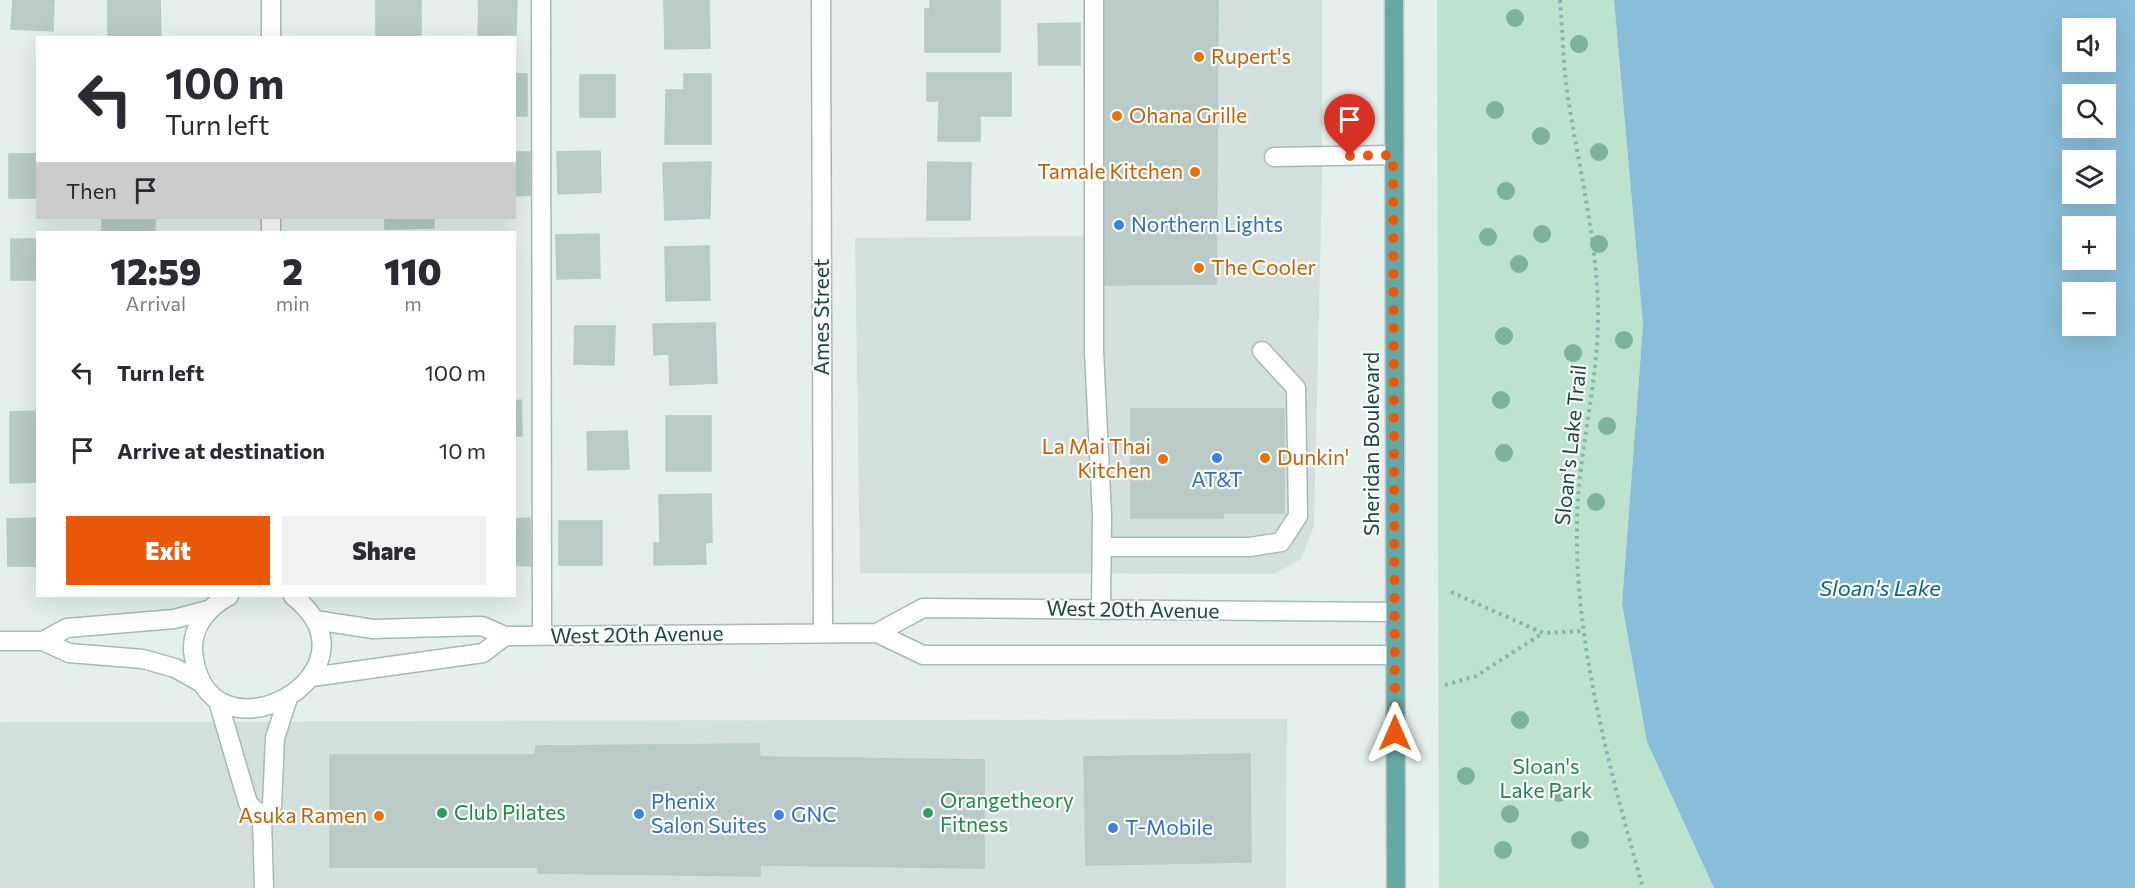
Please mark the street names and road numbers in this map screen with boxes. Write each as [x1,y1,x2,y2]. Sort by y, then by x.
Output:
street label: Ames Street [808,259,833,375]
street label: Sheridan Boulevard [1358,352,1383,536]
street label: Sloan's Lake Trail [1549,363,1590,527]
street label: West 20th Avenue [1046,594,1220,623]
street label: West 20th Avenue [550,619,724,648]

